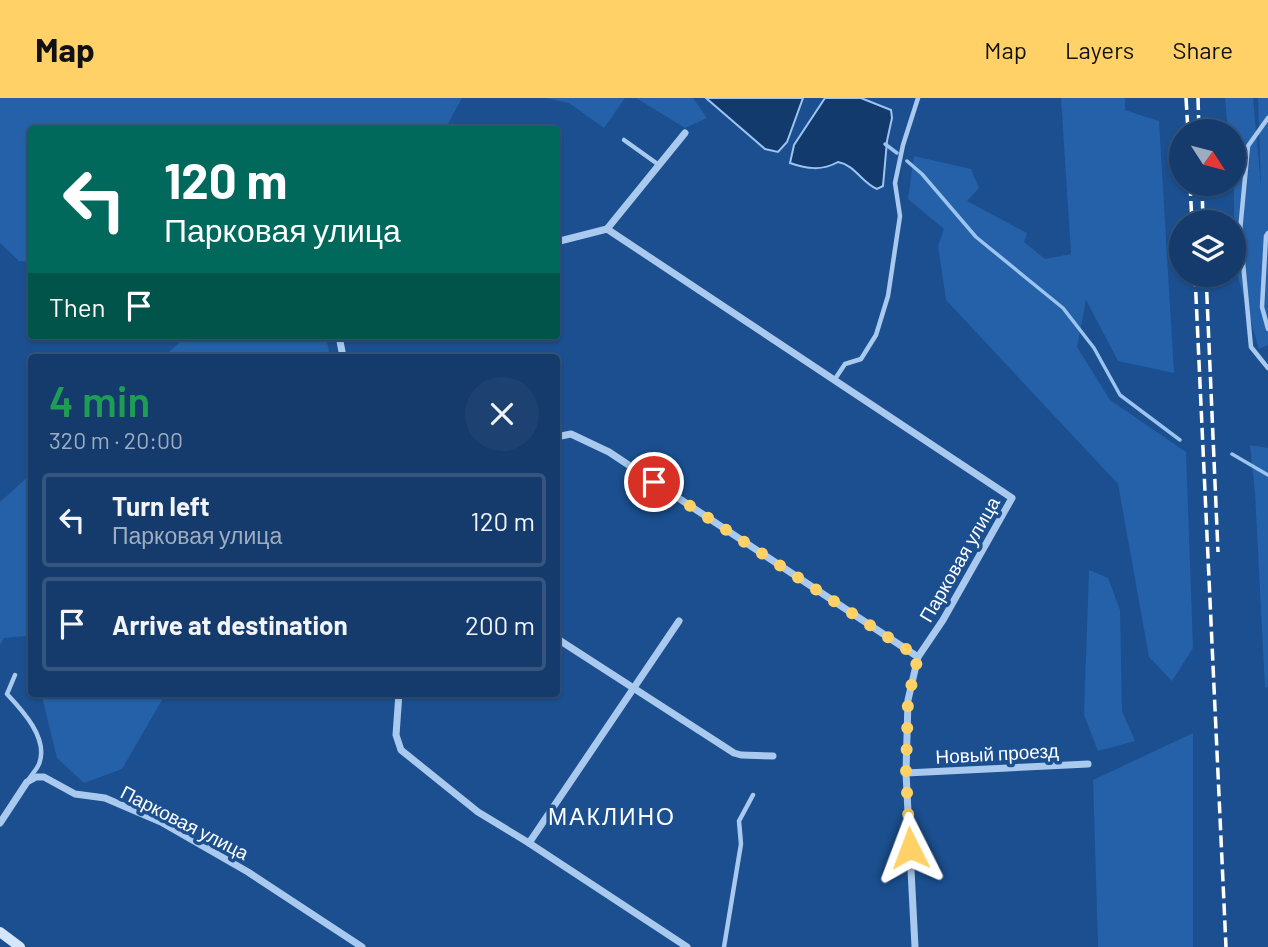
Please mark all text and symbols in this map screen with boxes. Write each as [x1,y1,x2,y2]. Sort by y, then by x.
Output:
text: Map [35,29,95,69]
text: Map [984,35,1027,64]
text: Layers [1065,35,1134,64]
text: Share [1172,35,1233,64]
north arrow [1169,119,1246,196]
map controls [1169,119,1246,287]
text: 120 m [164,150,287,209]
icon: left [49,154,140,245]
text: Парковая улица [164,210,401,248]
button: layers [1169,210,1246,287]
icon: arrive [120,287,158,325]
text: Then [49,291,106,322]
text: 4 min [49,375,150,425]
button: close [465,377,539,451]
text: 320 m · 20:00 [49,426,183,454]
pin [624,452,684,512]
icon: arrive [635,463,673,501]
text: Turn left [112,490,210,521]
street label: Парковая улица [914,492,1004,626]
icon: left [53,501,91,539]
text: 120 m [471,505,535,536]
text: Парковая улица [112,521,282,549]
icon: arrive [53,605,91,643]
text: Arrive at destination [112,609,348,640]
text: 200 m [465,609,535,640]
street label: Новый проезд [935,738,1059,768]
street label: Парковая улица [117,780,253,864]
district label: МАКЛИНО [548,802,676,830]
position arrow [873,811,947,885]

